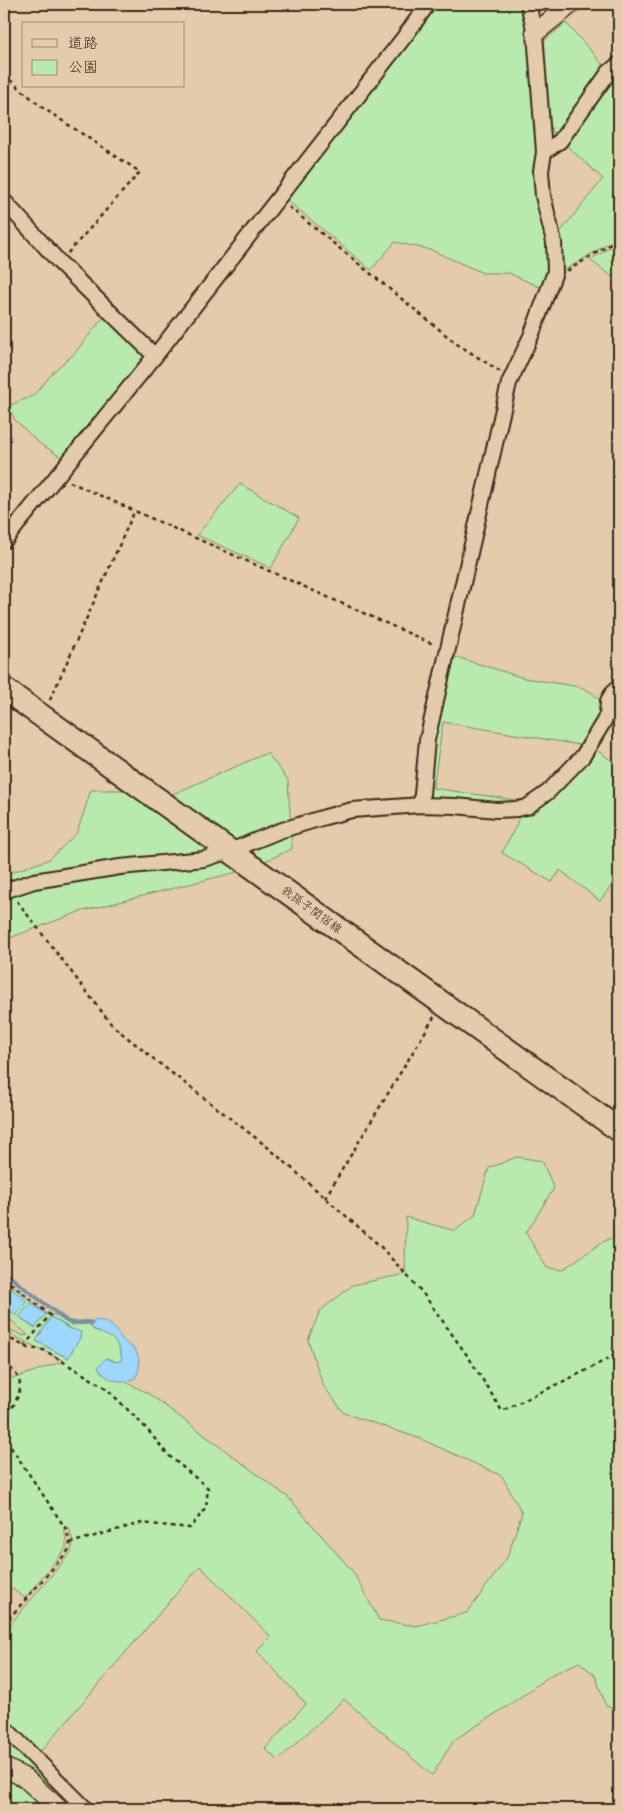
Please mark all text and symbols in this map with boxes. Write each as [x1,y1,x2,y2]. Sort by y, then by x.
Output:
legend [22,22,185,88]
text: 道路 [68,33,98,52]
text: 公園 [68,57,98,76]
street label: 我孫子関宿線 [278,882,346,936]

